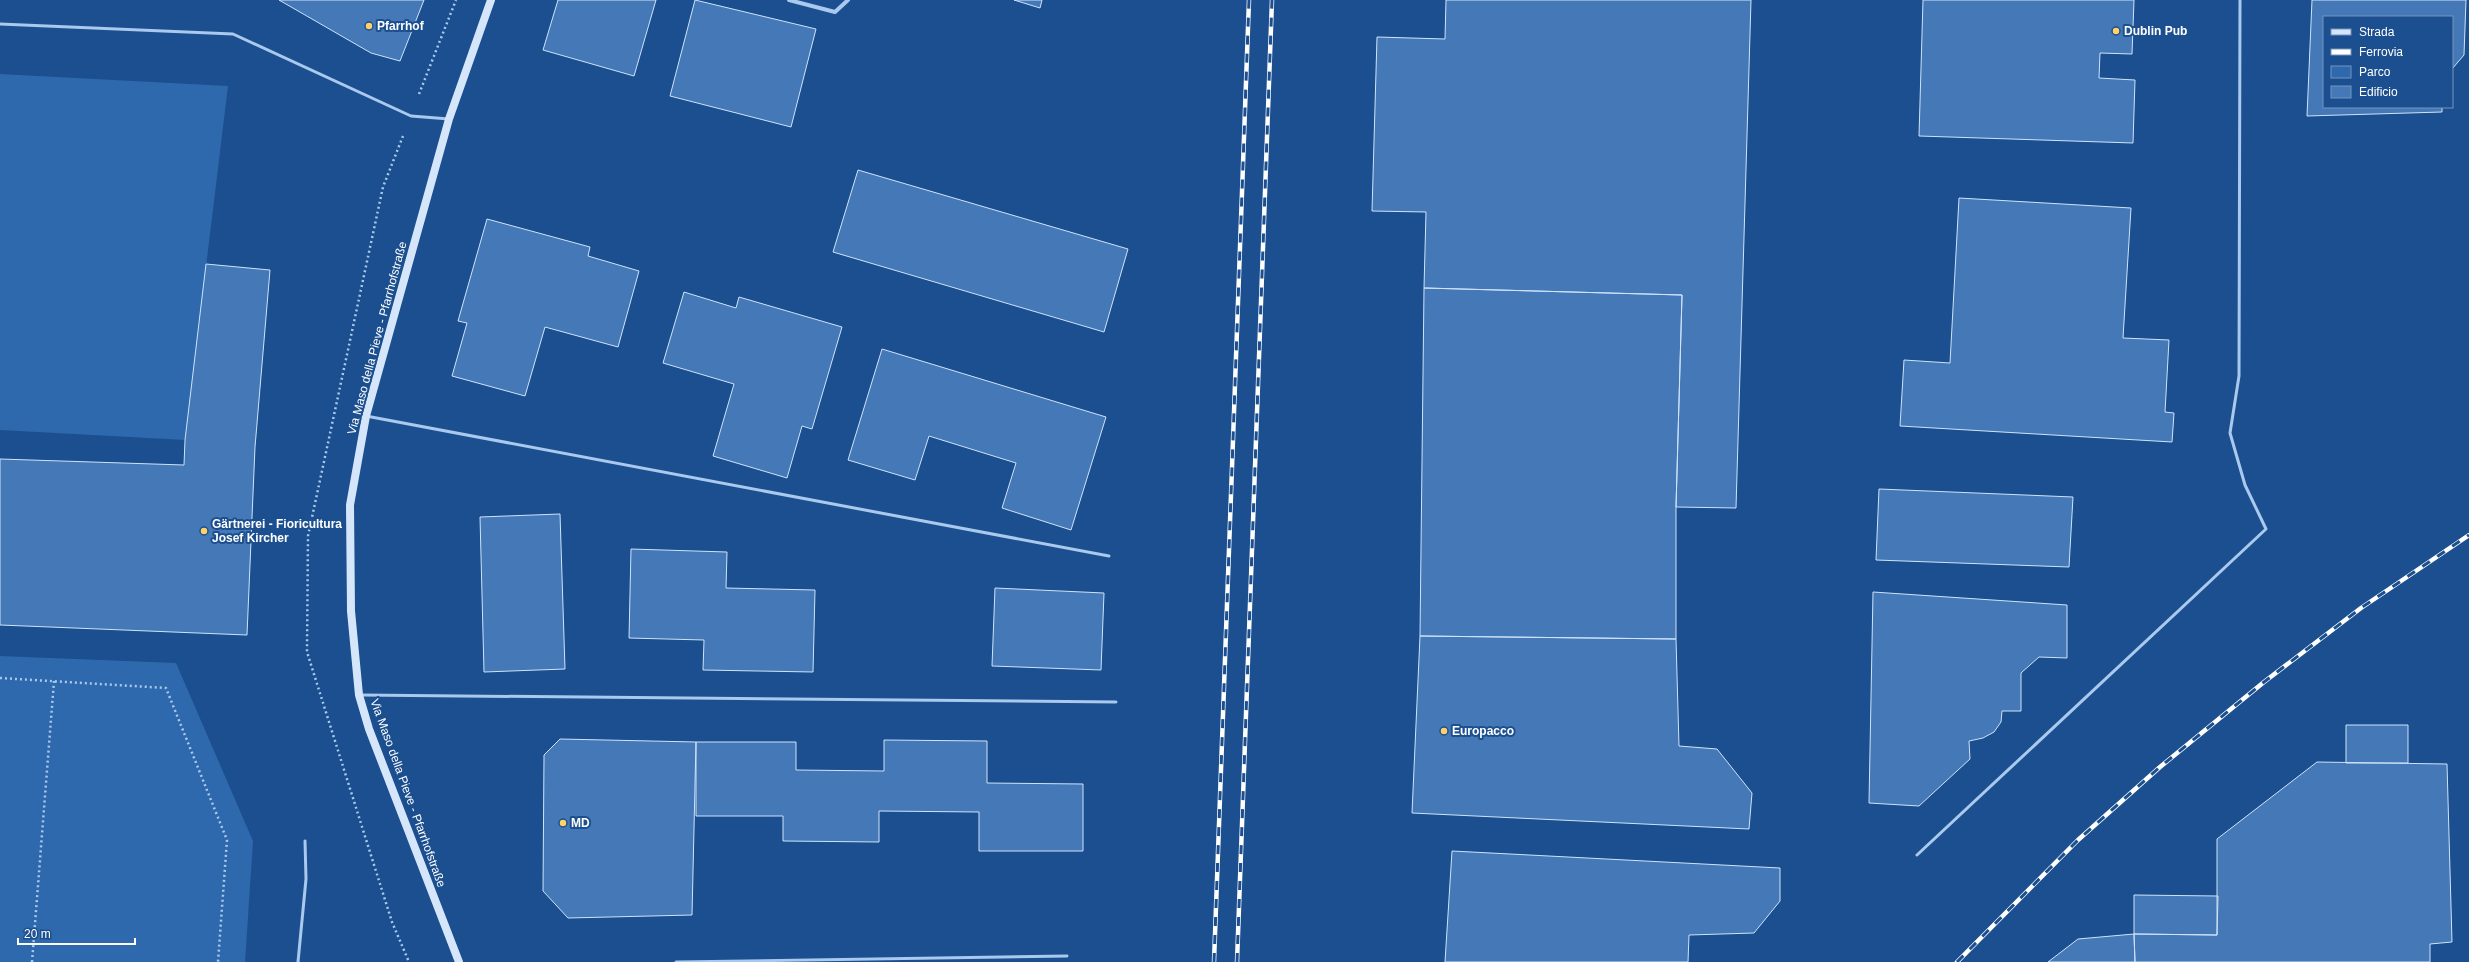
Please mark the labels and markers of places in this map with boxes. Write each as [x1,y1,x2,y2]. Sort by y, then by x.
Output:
place label: Pfarrhof [377,19,425,33]
marker: Pfarrhof [364,21,374,31]
place label: Dublin Pub [2124,24,2187,38]
marker: Dublin Pub [2111,26,2121,36]
place label: Gärtnerei - Fioricultura Josef Kircher [212,517,342,545]
marker: Gärtnerei - Fioricultura Josef Kircher [199,526,209,536]
place label: Europacco [1452,724,1514,738]
marker: Europacco [1439,726,1449,736]
place label: MD [571,816,590,830]
marker: MD [558,818,568,828]

